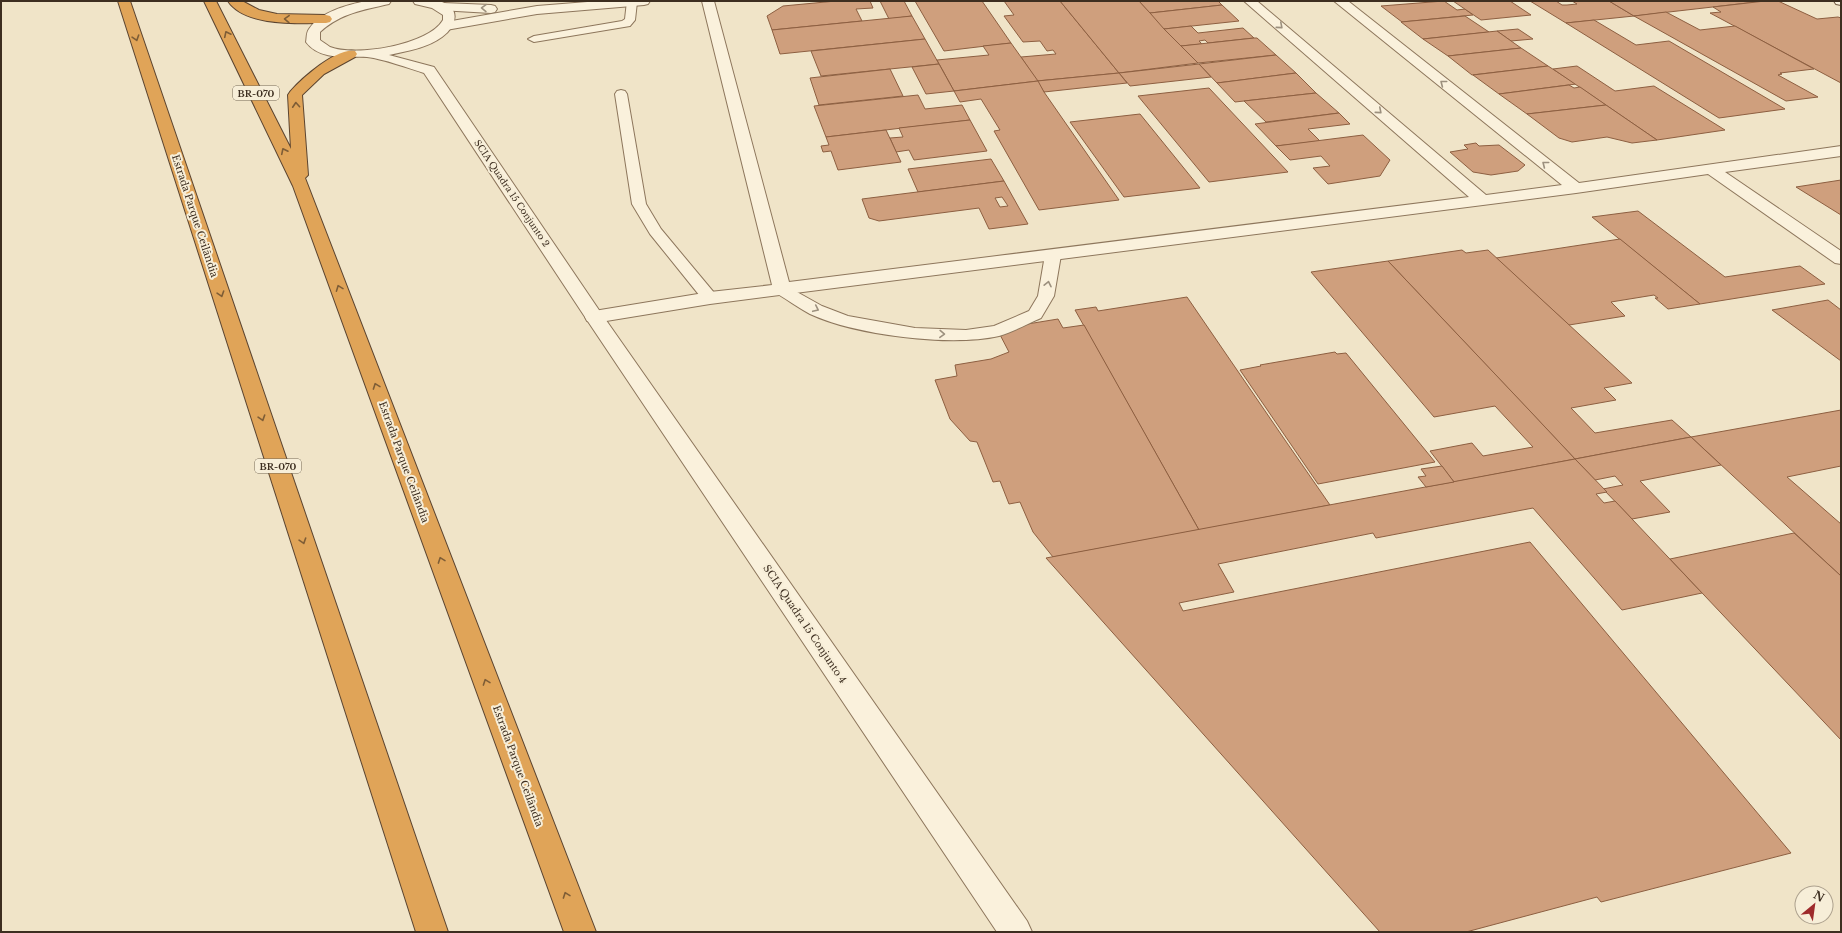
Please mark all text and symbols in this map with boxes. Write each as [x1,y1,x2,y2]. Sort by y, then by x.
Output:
one-way arrow [481,4,487,13]
one-way arrow [284,15,290,24]
one-way arrow [1275,22,1283,29]
one-way arrow [224,31,231,38]
one-way arrow [131,34,140,41]
one-way arrow [1441,81,1448,88]
road number: BR-070 [233,86,279,100]
one-way arrow [291,102,300,108]
one-way arrow [1374,106,1381,113]
street label: SCIA Quadra 15 Conjunto 2 [472,137,552,249]
one-way arrow [281,148,289,155]
street label: Estrada Parque Ceilândia [169,153,221,279]
one-way arrow [1543,162,1550,169]
one-way arrow [1044,280,1052,287]
one-way arrow [336,285,344,292]
one-way arrow [216,291,225,298]
one-way arrow [811,304,819,312]
one-way arrow [939,330,945,338]
one-way arrow [372,382,380,389]
street label: Estrada Parque Ceilândia [376,400,432,525]
one-way arrow [257,414,265,421]
road number: BR-070 [255,459,301,473]
one-way arrow [298,538,306,545]
one-way arrow [437,557,446,564]
street label: SCIA Quadra 15 Conjunto 4 [760,562,850,686]
one-way arrow [483,678,491,685]
street label: Estrada Parque Ceilândia [490,704,546,829]
north arrow [1794,885,1834,925]
text: N [1811,888,1827,905]
one-way arrow [563,892,571,899]

